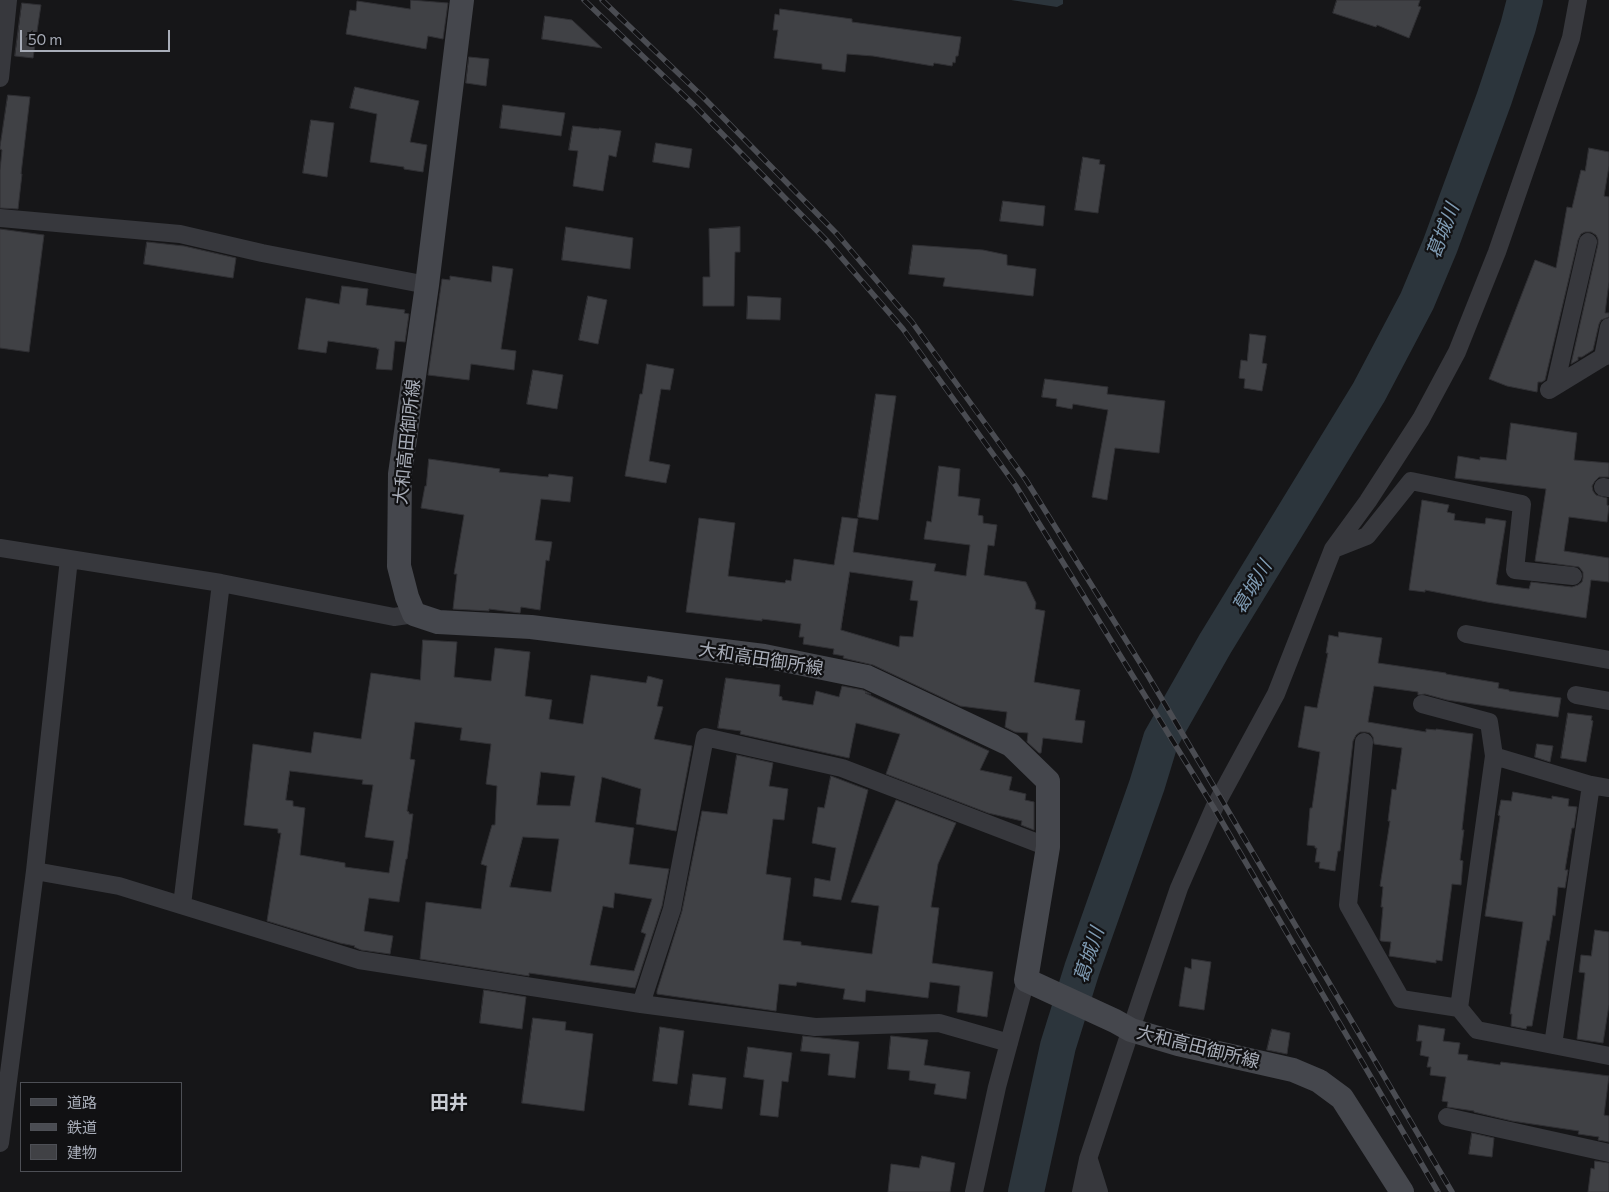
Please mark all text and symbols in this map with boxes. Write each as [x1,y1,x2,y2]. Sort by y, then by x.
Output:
scale bar [22,20,172,52]
text: 50 m [28,30,62,48]
water label: 葛城川 [1422,200,1464,262]
street label: 大和高田御所線 [390,378,424,506]
water label: 葛城川 [1228,557,1276,617]
street label: 大和高田御所線 [697,638,825,680]
water label: 葛城川 [1069,924,1109,986]
street label: 大和高田御所線 [1134,1021,1262,1073]
legend [20,1082,182,1172]
district label: 田井 [430,1092,468,1114]
text: 道路 [67,1093,97,1111]
text: 鉄道 [67,1118,97,1136]
text: 建物 [67,1143,97,1161]

